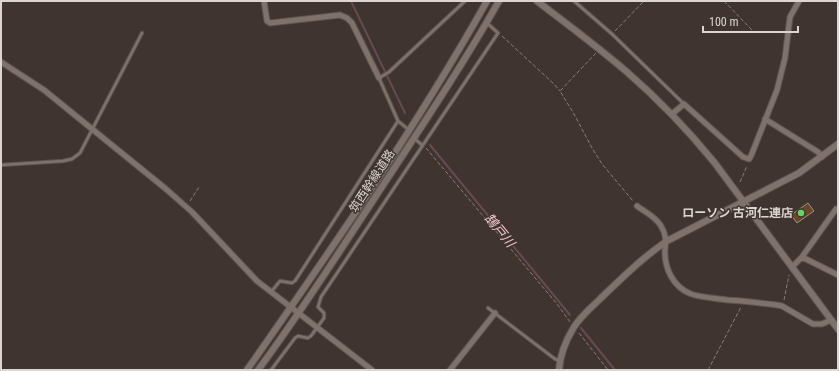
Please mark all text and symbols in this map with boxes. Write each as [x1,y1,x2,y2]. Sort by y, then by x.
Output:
scale bar [703,8,798,34]
text: 100 m [709,15,739,29]
street label: 筑西幹線道路 [347,147,397,215]
place label: ローソン 古河仁連店 [682,206,793,220]
marker: ローソン 古河仁連店 [796,208,806,218]
water label: 鵠戸川 [481,211,519,252]

